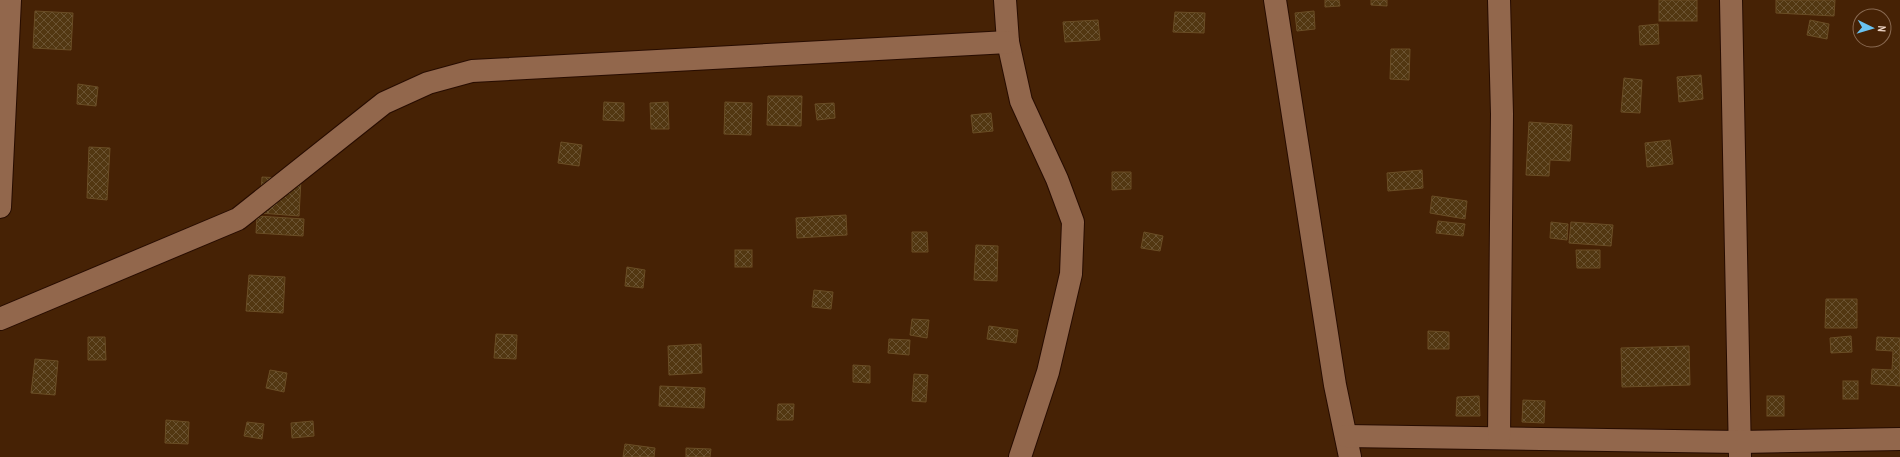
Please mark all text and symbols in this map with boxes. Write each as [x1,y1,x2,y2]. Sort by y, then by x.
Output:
north arrow [1852,8,1892,48]
text: N [1875,25,1889,32]

